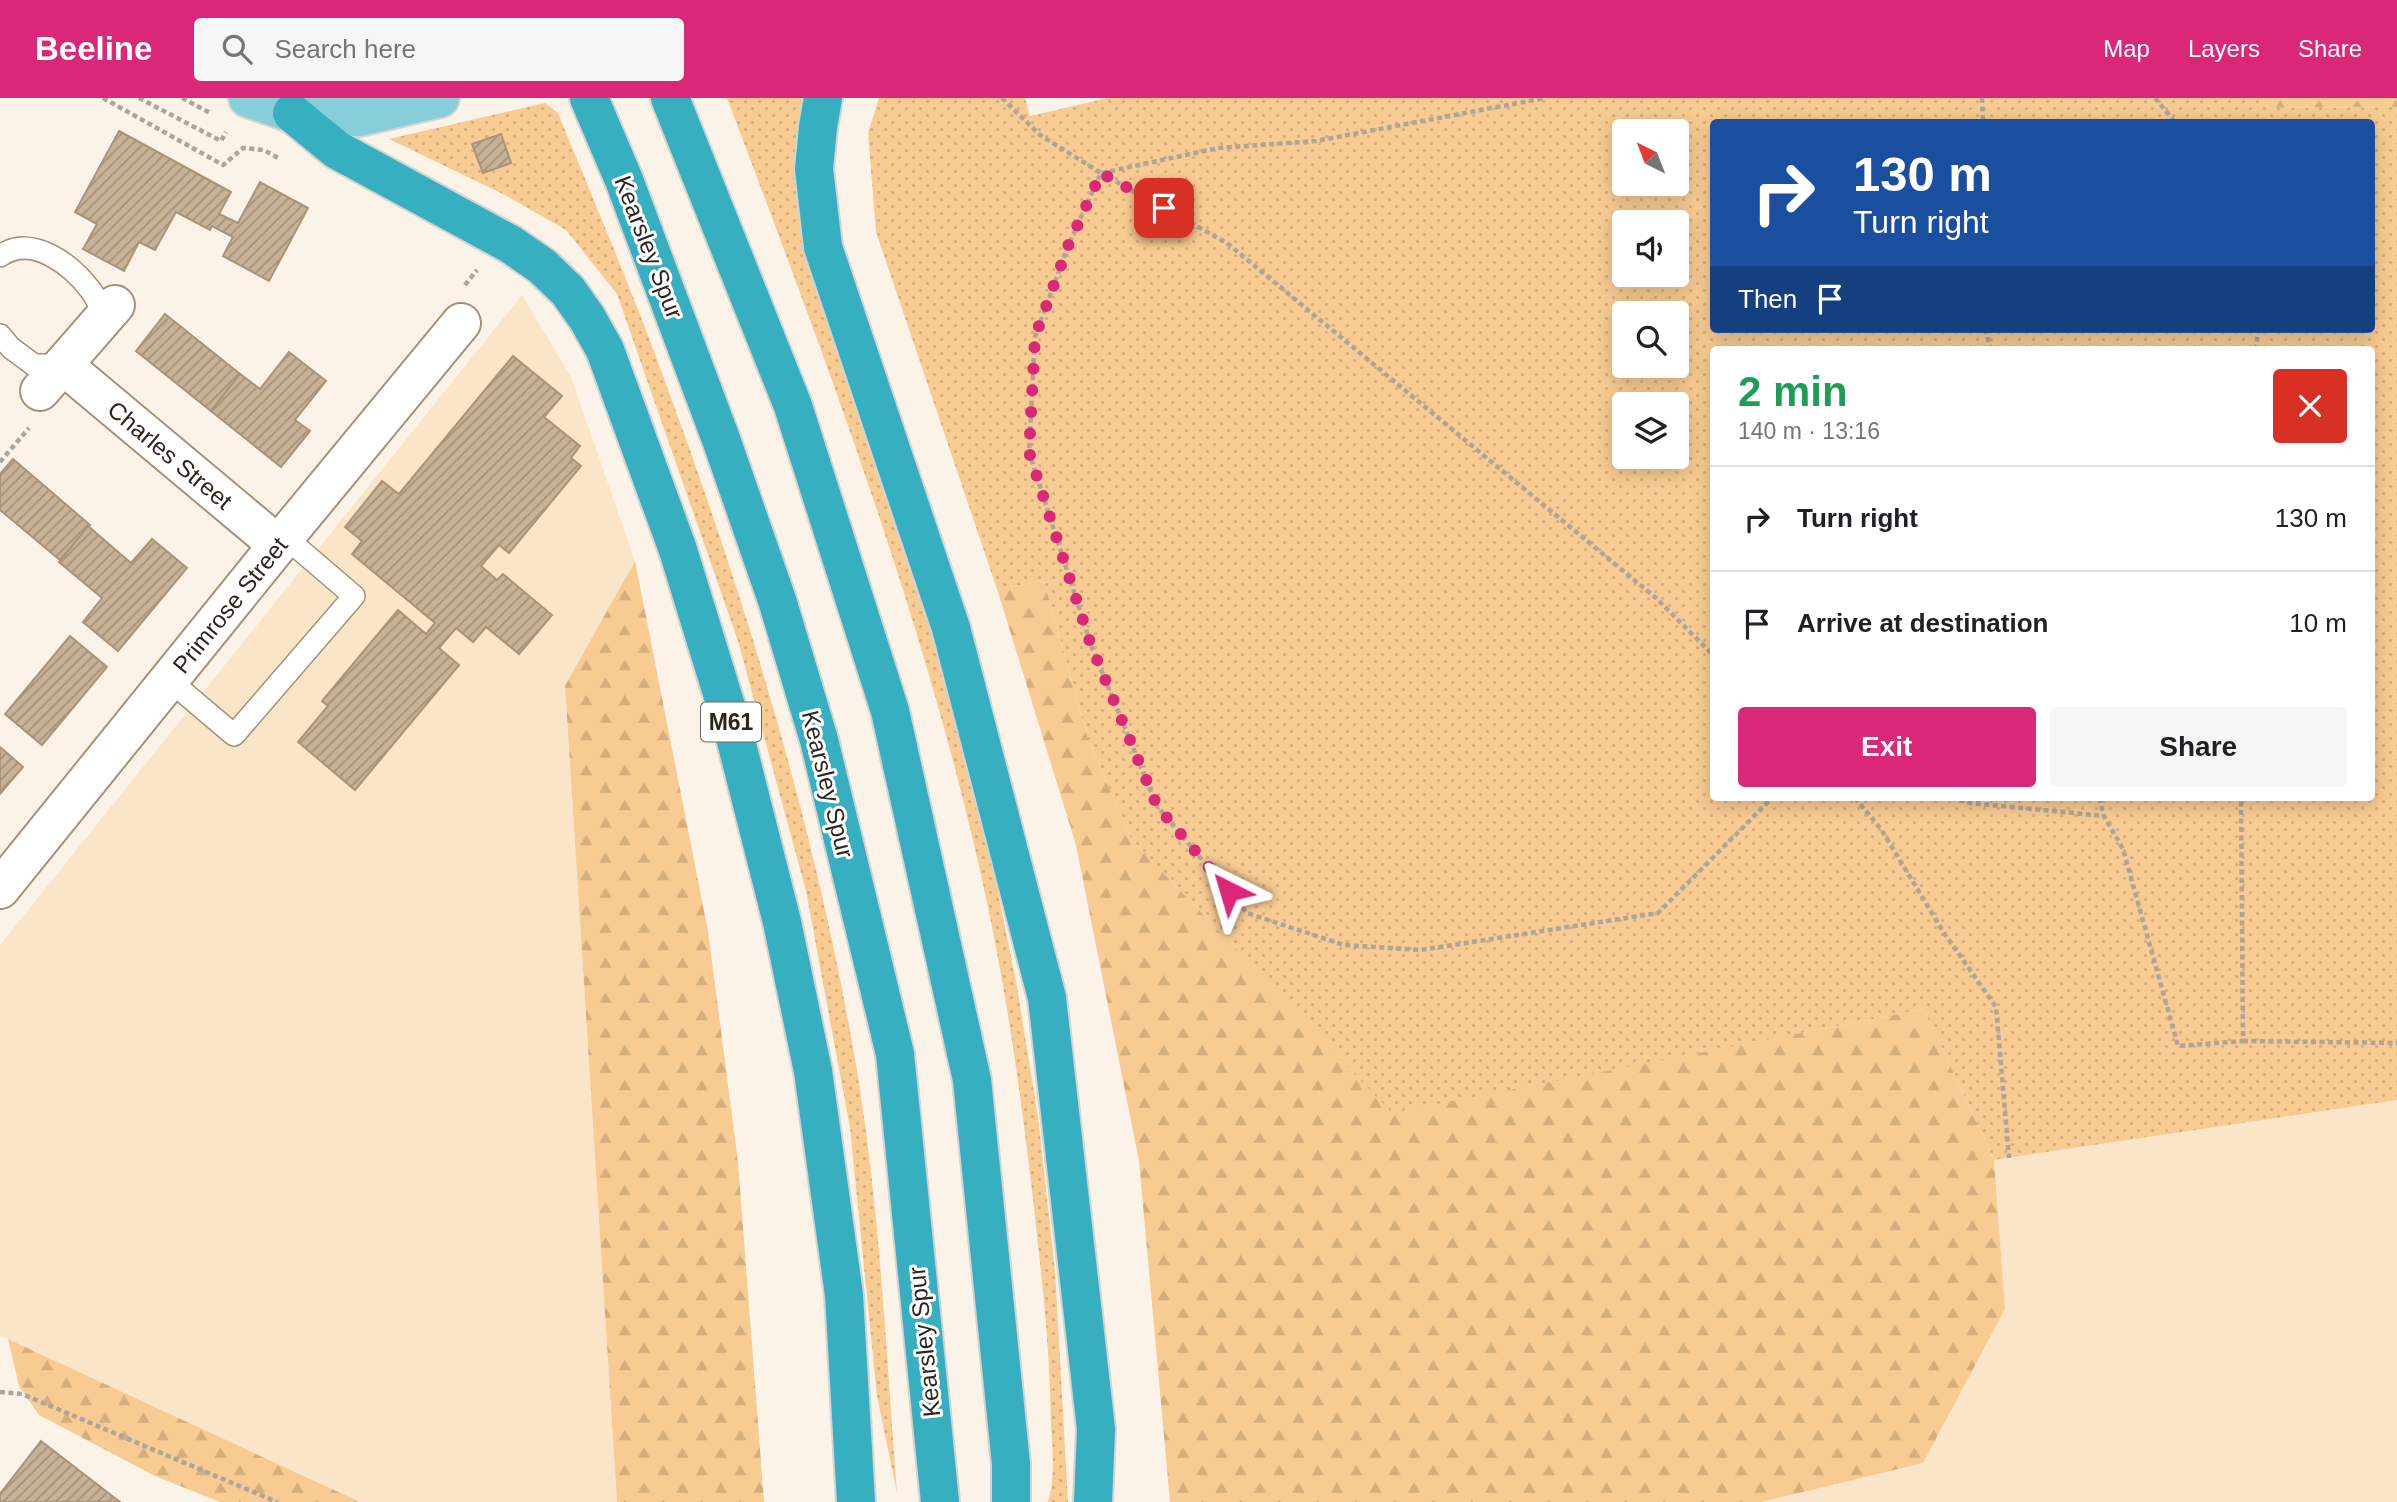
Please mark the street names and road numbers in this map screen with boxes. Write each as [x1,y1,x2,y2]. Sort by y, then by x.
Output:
street label: Kearsley Spur [609,172,689,322]
street label: Charles Street [103,395,238,515]
street label: Primrose Street [167,531,293,678]
road number: M61 [701,702,761,742]
street label: Kearsley Spur [797,708,859,860]
street label: Kearsley Spur [903,1266,945,1418]

